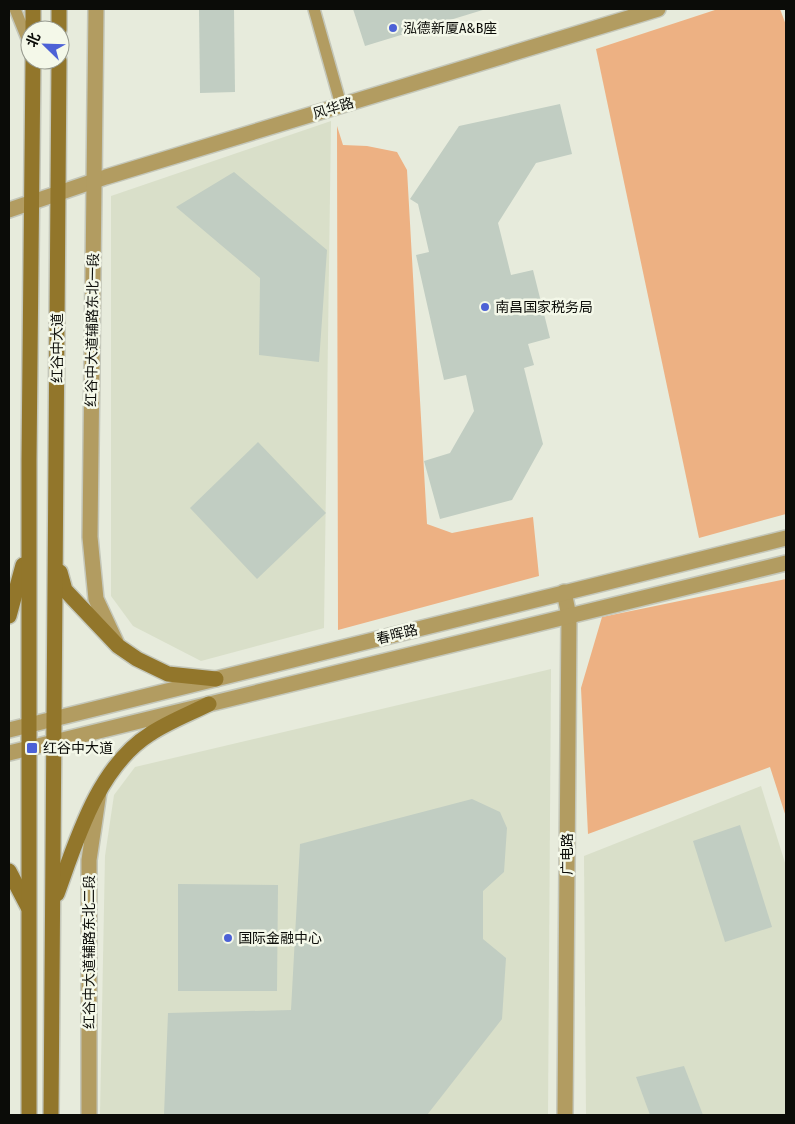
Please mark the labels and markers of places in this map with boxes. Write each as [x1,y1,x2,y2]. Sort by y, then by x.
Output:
place label: 泓德新厦A&B座 [403,20,497,37]
marker: 泓德新厦A&B座 [387,22,399,34]
place label: 南昌国家税务局 [495,299,593,316]
marker: 南昌国家税务局 [479,301,491,313]
place label: 红谷中大道 [43,740,113,757]
marker: 红谷中大道 [25,741,39,755]
place label: 国际金融中心 [238,930,322,947]
marker: 国际金融中心 [222,932,234,944]

